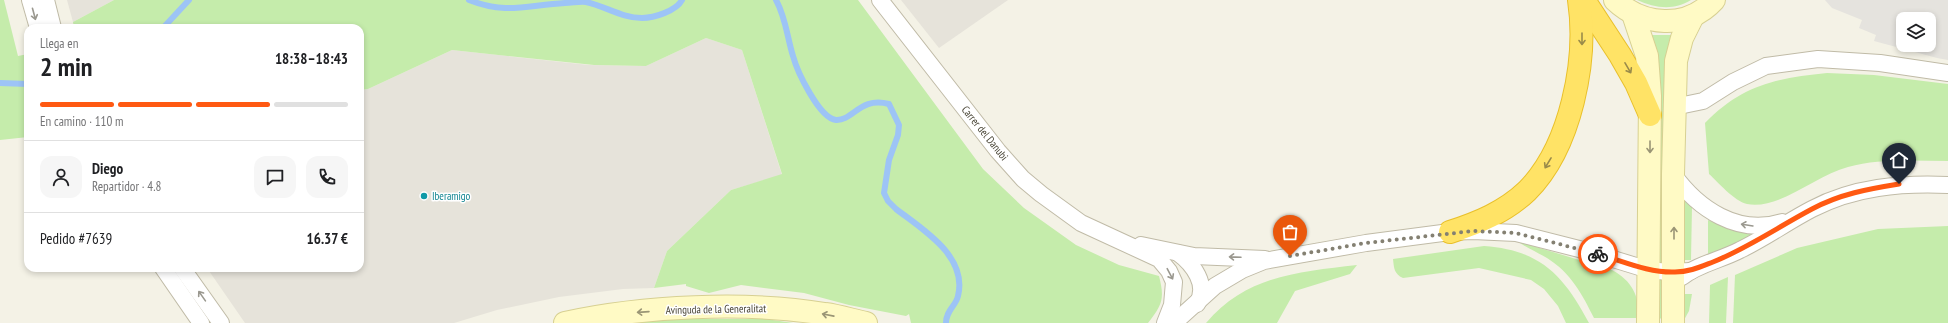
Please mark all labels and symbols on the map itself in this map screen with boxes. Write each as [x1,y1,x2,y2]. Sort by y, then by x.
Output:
one-way arrow [31,7,38,20]
one-way arrow [1578,32,1585,45]
one-way arrow [1624,62,1632,74]
street label: Carrer del Danubi [959,103,1011,163]
one-way arrow [1646,140,1654,153]
pin [1882,143,1916,184]
one-way arrow [1543,157,1551,169]
place label: Iberamigo [432,189,471,203]
marker: Iberamigo [419,191,429,201]
pin [1273,215,1307,256]
one-way arrow [1741,221,1754,229]
one-way arrow [1670,227,1678,240]
courier [1578,234,1618,274]
one-way arrow [1229,254,1242,261]
one-way arrow [1166,268,1174,280]
one-way arrow [198,290,206,301]
street label: Avinguda de la Generalitat [666,301,766,317]
one-way arrow [637,308,650,315]
one-way arrow [822,310,835,318]

